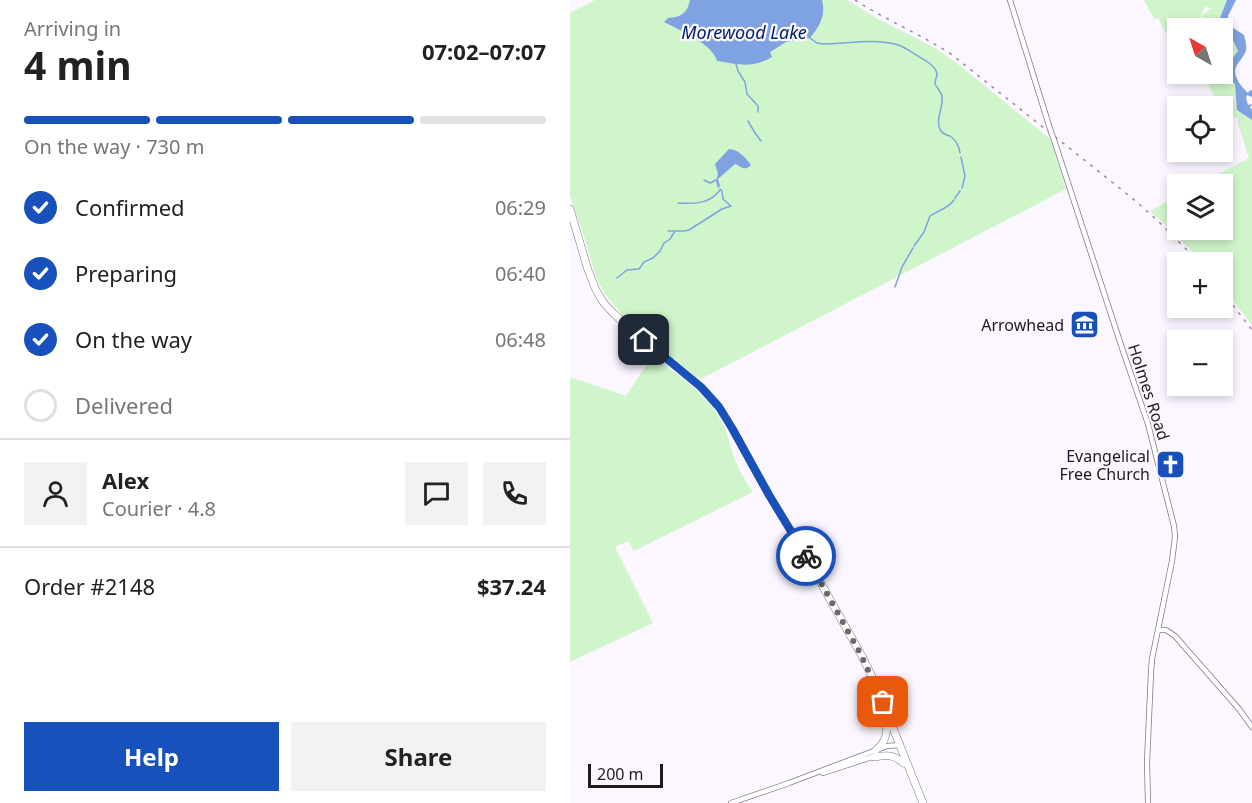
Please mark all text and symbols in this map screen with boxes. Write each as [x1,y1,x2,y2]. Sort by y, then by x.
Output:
text: Arriving in [24,15,121,42]
north arrow [1167,18,1233,84]
map controls [1167,18,1233,396]
water label: Morewood Lake [681,20,807,44]
text: 07:02–07:07 [422,36,546,66]
text: 4 min [24,38,131,91]
button: locate [1167,96,1233,162]
text: On the way · 730 m [24,133,204,160]
button: layers [1167,174,1233,240]
icon: check [24,191,57,224]
text: Confirmed [75,192,185,222]
text: 06:29 [495,194,546,221]
button: + [1167,252,1233,318]
icon: check [24,257,57,290]
text: Preparing [75,258,177,288]
text: 06:40 [495,260,546,287]
museum icon: Arrowhead [1069,309,1101,341]
pin [618,314,669,365]
place label: Arrowhead [981,314,1064,336]
icon: check [24,323,57,356]
icon: home [627,323,660,356]
text: On the way [75,324,192,354]
text: 06:48 [495,326,546,353]
button: − [1167,330,1233,396]
street label: Holmes Road [1123,341,1175,443]
text: Delivered [75,390,173,420]
place label: Evangelical Free Church [1059,445,1150,485]
church icon: Evangelical Free Church [1155,449,1187,481]
button: person [24,462,87,525]
button: chat [405,462,468,525]
button: phone [483,462,546,525]
text: Alex [102,465,149,495]
text: Courier · 4.8 [102,495,216,522]
courier [776,526,836,586]
icon: bike [790,540,823,573]
text: Order #2148 [24,571,155,601]
text: $37.24 [477,571,546,601]
pin [857,676,908,727]
icon: bag [866,685,899,718]
button: Help [24,722,279,791]
button: Share [291,722,546,791]
scale bar [588,761,663,788]
text: 200 m [597,763,644,785]

